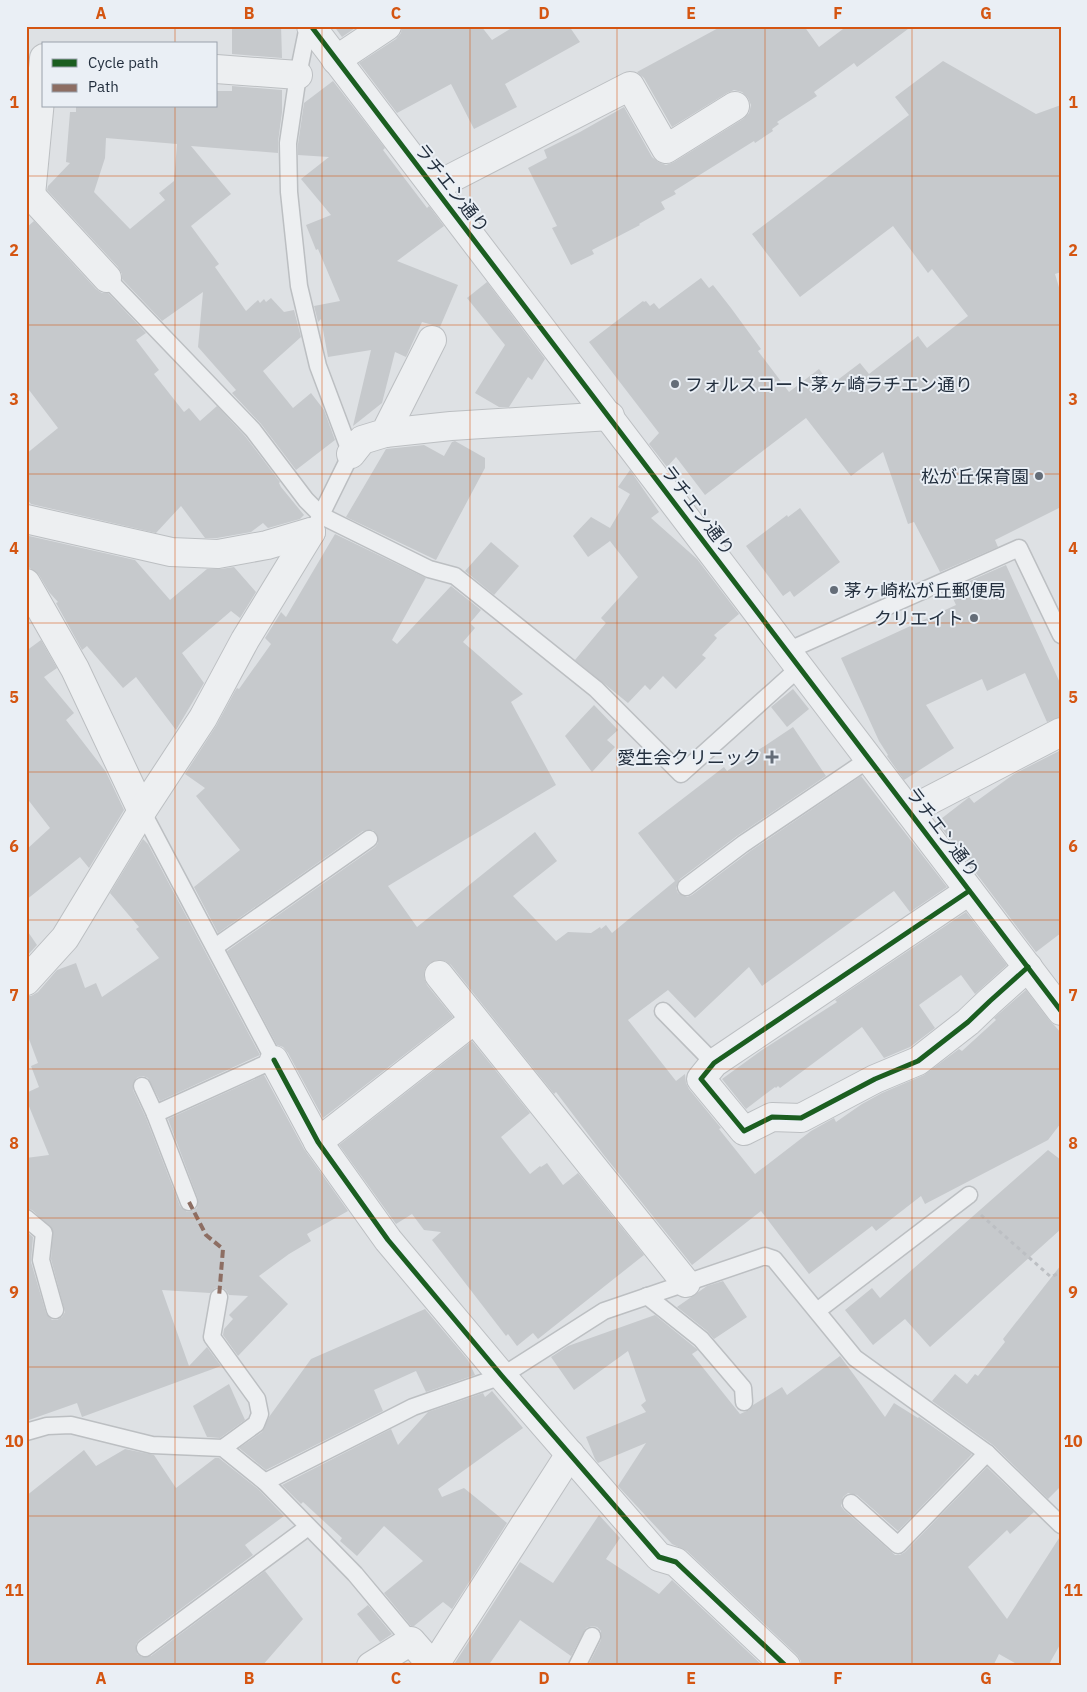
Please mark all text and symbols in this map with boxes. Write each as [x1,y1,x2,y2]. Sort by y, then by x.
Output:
text: A [96,3,107,23]
text: B [244,3,255,23]
text: C [391,3,401,23]
text: D [538,3,550,23]
text: E [686,3,696,23]
text: F [833,3,843,23]
text: G [980,3,992,23]
legend [42,42,218,108]
text: Cycle path [88,53,159,72]
text: Path [88,77,119,96]
text: 1 [9,92,19,112]
text: 1 [1068,92,1078,112]
street label: ラチエン通り [410,138,494,238]
text: 2 [9,240,19,260]
text: 2 [1068,240,1078,260]
place label: フォルスコート茅ヶ崎ラチエン通り [685,373,973,396]
marker: フォルスコート茅ヶ崎ラチエン通り [669,378,681,390]
text: 3 [9,389,19,409]
text: 3 [1068,389,1078,409]
street label: ラチエン通り [656,460,740,560]
place label: 松が丘保育園 [921,465,1029,488]
marker: 松が丘保育園 [1033,470,1045,482]
text: 4 [9,538,19,558]
text: 4 [1068,538,1078,558]
place label: 茅ヶ崎松が丘郵便局 [844,579,1006,602]
marker: 茅ヶ崎松が丘郵便局 [828,584,840,596]
place label: クリエイト [874,607,964,630]
marker: クリエイト [968,612,980,624]
text: 5 [9,687,19,707]
text: 5 [1068,687,1078,707]
place label: 愛生会クリニック [617,746,761,769]
marker: 愛生会クリニック [765,750,779,764]
street label: ラチエン通り [901,782,985,882]
text: 6 [9,836,19,856]
text: 6 [1068,836,1078,856]
text: 7 [9,985,19,1005]
text: 7 [1068,985,1078,1005]
text: 8 [9,1133,19,1153]
text: 8 [1068,1133,1078,1153]
text: 9 [9,1282,19,1302]
text: 9 [1068,1282,1078,1302]
text: 10 [4,1431,24,1451]
text: 10 [1063,1431,1083,1451]
text: 11 [4,1580,24,1600]
text: 11 [1063,1580,1083,1600]
text: A [96,1668,107,1688]
text: B [244,1668,255,1688]
text: C [391,1668,401,1688]
text: D [538,1668,550,1688]
text: E [686,1668,696,1688]
text: F [833,1668,843,1688]
text: G [980,1668,992,1688]

